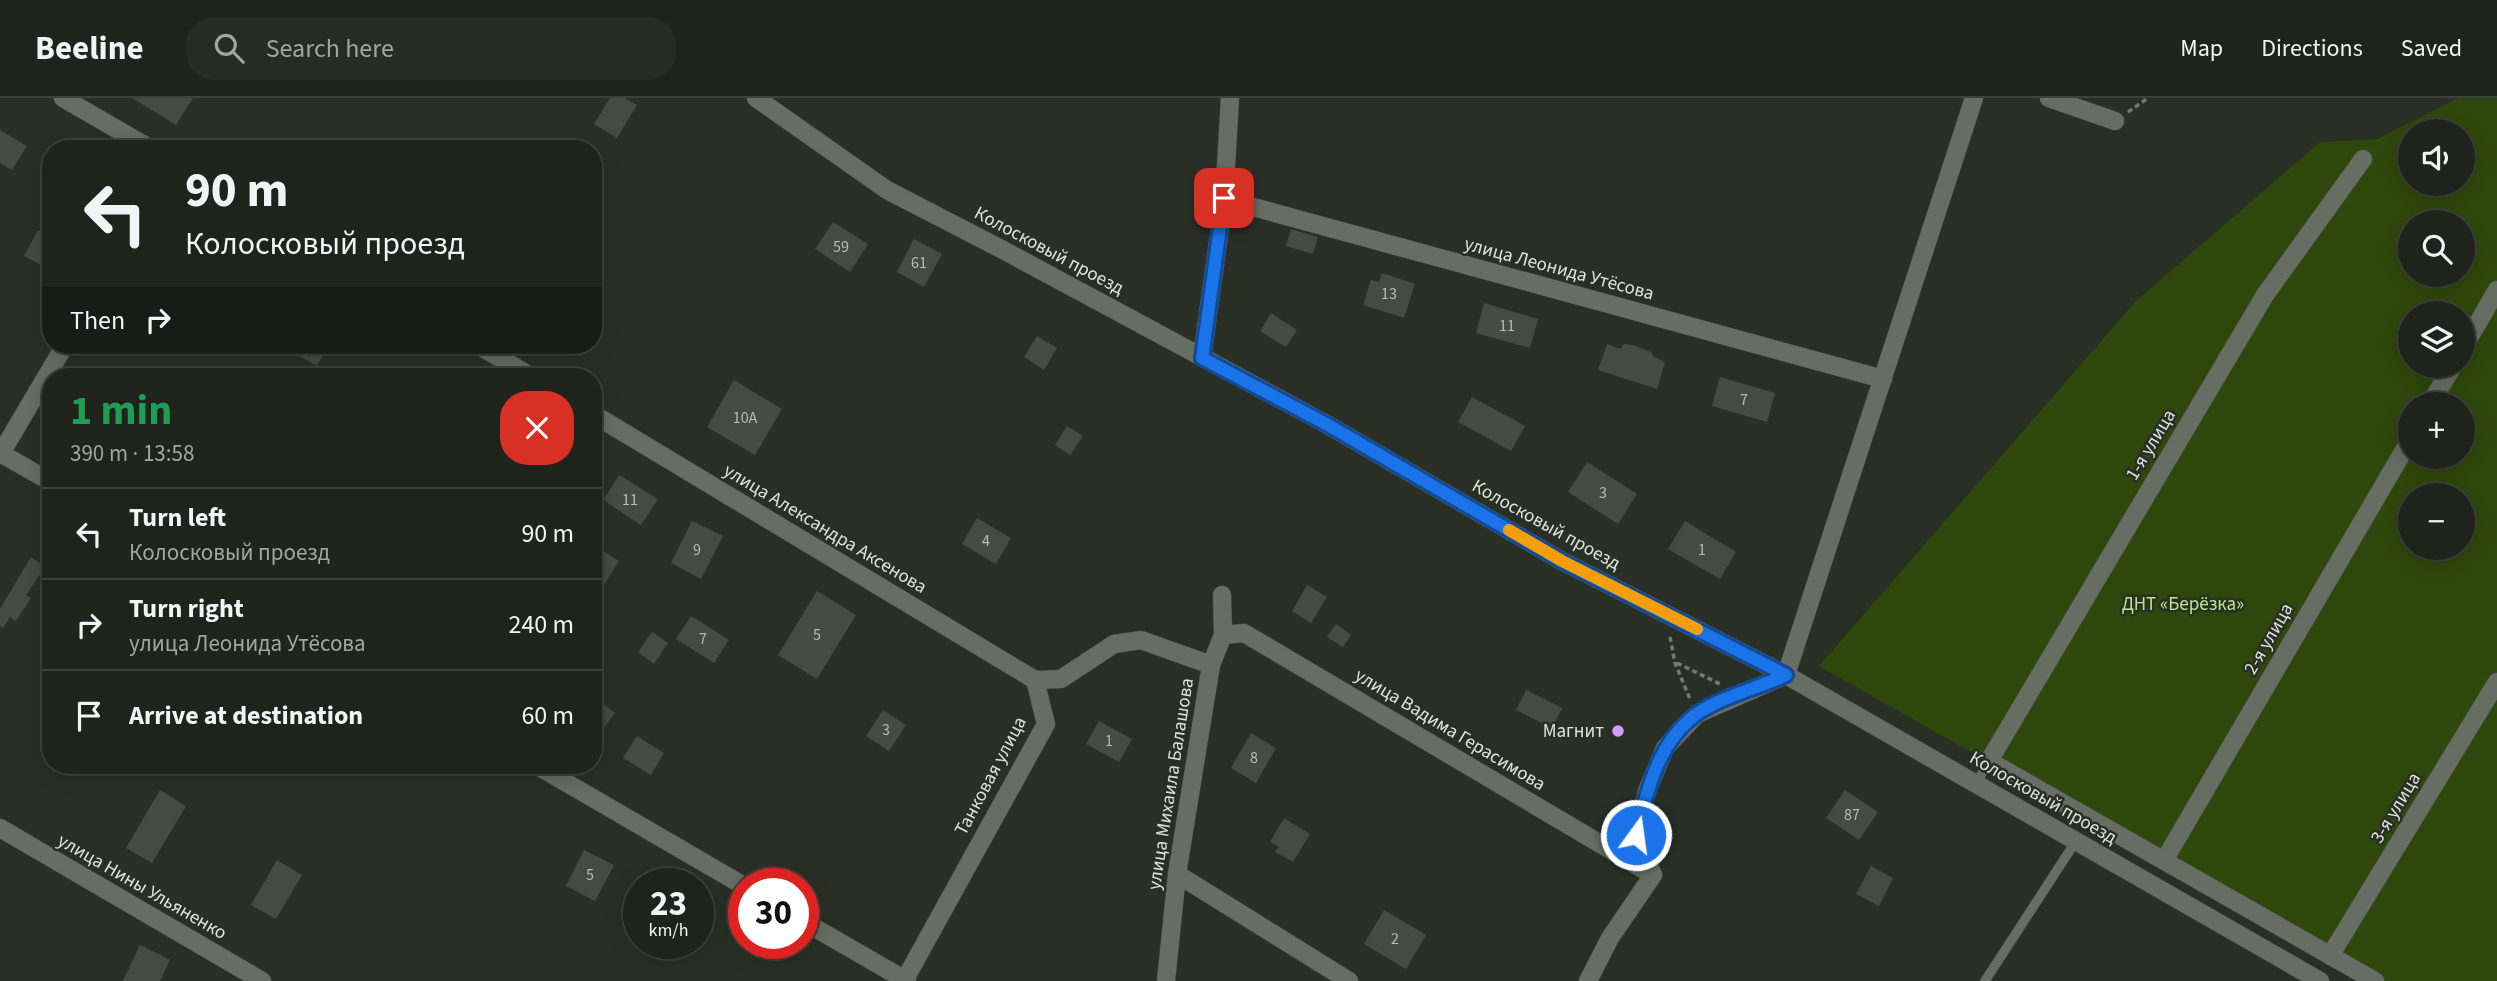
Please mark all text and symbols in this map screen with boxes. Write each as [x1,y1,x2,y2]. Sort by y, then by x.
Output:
search box [186,17,676,80]
text: Beeline [35,25,144,72]
icon: search [210,29,248,67]
text: Search here [266,30,394,67]
text: Map [2180,31,2223,66]
text: Directions [2261,31,2363,66]
text: Saved [2401,31,2462,66]
map controls [2398,119,2475,560]
button: sound [2398,119,2475,196]
text: 90 m [185,156,289,226]
icon: left [70,168,161,259]
pin [1194,168,1254,228]
icon: arrive [1205,179,1243,217]
street label: Колосковый проезд [969,200,1129,302]
button: search [2398,210,2475,287]
text: Колосковый проезд [185,221,465,267]
street label: улица Леонида Утёсова [1461,231,1657,307]
house number: 59 [833,236,849,258]
house number: 61 [911,252,927,274]
house number: 13 [1381,283,1397,305]
icon: right [139,301,177,339]
button: layers [2398,301,2475,378]
text: Then [70,302,125,339]
house number: 11 [1499,315,1515,337]
text: 1 min [70,381,172,441]
house number: 7 [1740,389,1748,411]
button: close [500,391,574,465]
button: + [2398,392,2475,469]
street label: 1-я улица [2119,404,2183,486]
house number: 10А [733,407,758,429]
text: 390 m · 13:58 [70,437,194,470]
street label: улица Александра Аксенова [718,457,932,601]
street label: Колосковый проезд [1467,473,1625,577]
house number: 3 [1599,482,1607,504]
button: − [2398,483,2475,560]
house number: 11 [622,489,638,511]
text: Turn left [129,499,226,536]
icon: left [70,515,108,553]
text: 90 m [521,515,574,552]
house number: 4 [982,530,990,552]
text: Колосковый проезд [129,536,330,569]
house number: 9 [693,539,701,561]
house number: 1 [1698,539,1706,561]
text: Turn right [129,590,244,627]
park label: ДНТ «Берёзка» [2122,591,2244,618]
street label: 2-я улица [2238,598,2300,680]
icon: right [70,606,108,644]
text: 240 m [508,606,574,643]
house number: 5 [813,624,821,646]
text: улица Леонида Утёсова [129,627,366,660]
house number: 7 [699,628,707,650]
street label: улица Вадима Герасимова [1349,662,1551,798]
street label: улица Михаила Балашова [1141,676,1201,892]
icon: arrive [70,697,108,735]
text: Arrive at destination [129,697,363,734]
text: 60 m [521,697,574,734]
street label: Танковая улица [948,712,1034,840]
place label: Магнит [1543,718,1604,745]
house number: 3 [882,719,890,741]
marker: Магнит [1610,723,1626,739]
house number: 1 [1105,730,1113,752]
street label: Колосковый проезд [1964,745,2122,851]
house number: 8 [1250,747,1258,769]
street label: 3-я улица [2364,767,2428,849]
position arrow [1599,798,1673,872]
house number: 87 [1844,804,1860,826]
street label: улица Нины Ульяненко [52,827,232,947]
house number: 5 [586,864,594,886]
speed limit sign: 30 [728,868,819,959]
text: 23 [650,879,687,929]
text: km/h [649,918,688,943]
house number: 2 [1391,928,1399,950]

